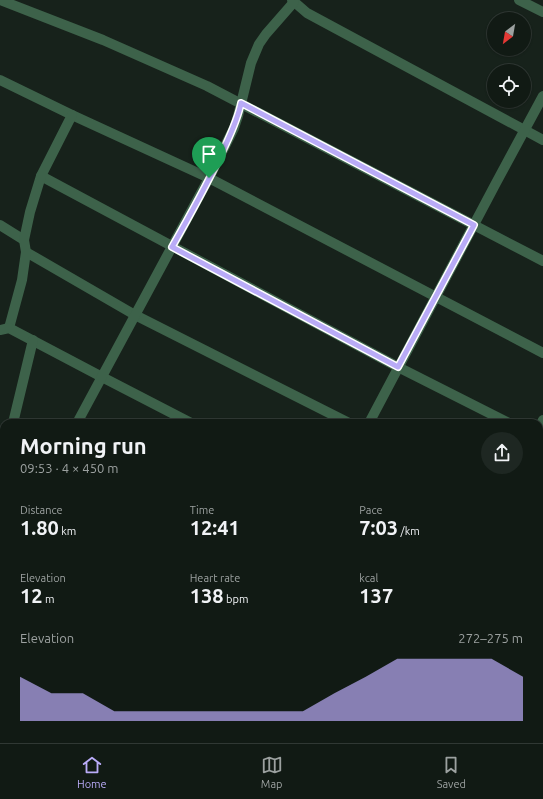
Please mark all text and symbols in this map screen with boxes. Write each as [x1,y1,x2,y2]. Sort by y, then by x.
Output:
north arrow [487,12,531,56]
map controls [487,12,531,108]
button: locate [487,64,531,108]
pin [192,137,226,178]
icon: arrive [198,143,220,165]
button: share [481,432,523,474]
text: Morning run [20,433,147,458]
text: 09:53 · 4 × 450 m [20,461,119,475]
text: Distance [20,504,63,516]
text: Time [190,504,214,516]
text: Pace [359,504,383,516]
text: 1.80 [20,516,59,539]
text: 12:41 [190,516,240,539]
text: 7:03 [359,516,398,539]
text: km [59,525,76,537]
text: /km [398,525,420,537]
text: Elevation [20,572,66,584]
text: Heart rate [190,572,240,584]
text: kcal [359,572,378,584]
text: 12 [20,584,43,607]
text: 138 [190,584,224,607]
text: 137 [359,584,393,607]
text: m [43,593,55,605]
text: bpm [224,593,248,605]
text: Elevation [20,631,74,645]
text: 272–275 m [458,631,523,645]
tab: Home [77,754,107,790]
tab: Map [261,754,283,790]
tab: Saved [437,754,466,790]

